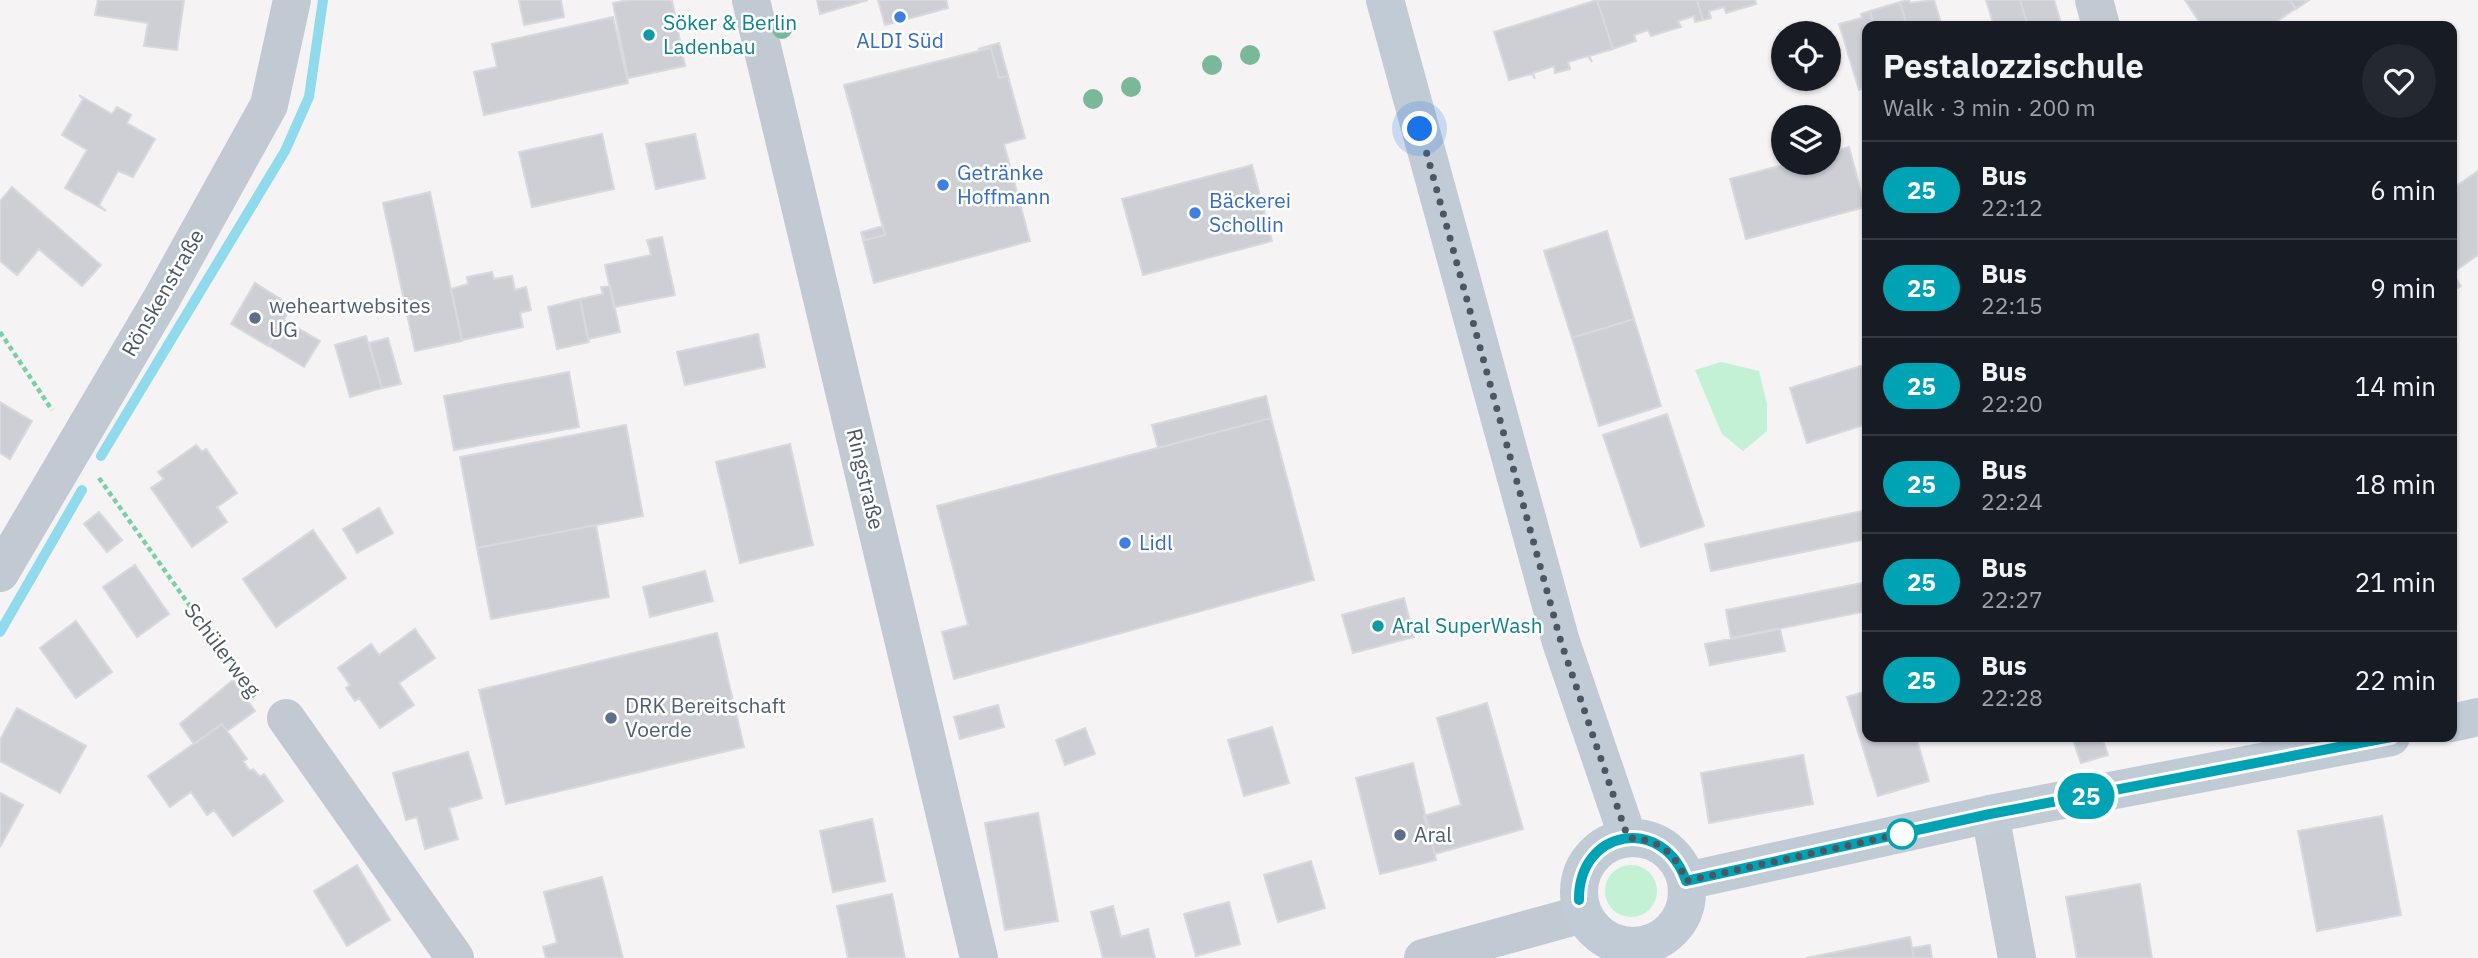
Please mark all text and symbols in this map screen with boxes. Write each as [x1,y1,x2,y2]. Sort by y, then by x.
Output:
place label: Söker & Berlin Ladenbau [663,8,797,60]
marker: ALDI Süd [892,9,908,25]
map controls [1771,21,1841,175]
button: locate [1771,21,1841,91]
place label: ALDI Süd [856,26,944,54]
marker: Söker & Berlin Ladenbau [641,27,657,43]
text: Pestalozzischule [1883,44,2144,87]
button: heart [2362,44,2436,118]
text: Walk · 3 min · 200 m [1883,92,2096,122]
button: layers [1771,105,1841,175]
your location [1402,111,1437,146]
place label: Getränke Hoffmann [957,158,1051,210]
text: Bus [1981,158,2027,192]
text: 6 min [2370,173,2436,207]
text: 25 [1907,174,1936,206]
marker: Getränke Hoffmann [935,177,951,193]
place label: Bäckerei Schollin [1209,186,1291,238]
text: 22:12 [1981,192,2043,222]
marker: Bäckerei Schollin [1187,205,1203,221]
street label: Rönskenstraße [114,224,210,361]
text: Bus [1981,256,2027,290]
text: 9 min [2370,271,2436,305]
text: 25 [1907,272,1936,304]
text: 22:15 [1981,290,2043,320]
place label: weheartwebsites UG [269,291,431,343]
marker: weheartwebsites UG [247,310,263,326]
text: Bus [1981,354,2027,388]
text: 14 min [2355,369,2436,403]
text: 25 [1907,370,1936,402]
text: 22:20 [1981,388,2043,418]
street label: Ringstraße [841,425,891,532]
text: Bus [1981,452,2027,486]
text: 18 min [2355,467,2436,501]
text: 25 [1907,468,1936,500]
text: 22:24 [1981,486,2043,516]
place label: Lidl [1139,528,1173,556]
marker: Lidl [1117,535,1133,551]
text: Bus [1981,550,2027,584]
text: 21 min [2355,565,2436,599]
text: 25 [1907,566,1936,598]
text: 22:27 [1981,584,2043,614]
street label: Schülerweg [178,597,267,702]
place label: Aral SuperWash [1392,611,1543,639]
marker: Aral SuperWash [1370,618,1386,634]
text: Bus [1981,648,2027,682]
text: 22 min [2355,663,2436,697]
text: 25 [1907,664,1936,696]
text: 22:28 [1981,682,2043,712]
place label: DRK Bereitschaft Voerde [625,691,786,743]
marker: DRK Bereitschaft Voerde [603,710,619,726]
line badge: 25 [2054,773,2118,819]
text: 25 [2072,780,2100,812]
unlabelled marker [1887,819,1917,849]
place label: Aral [1414,820,1452,848]
marker: Aral [1392,827,1408,843]

